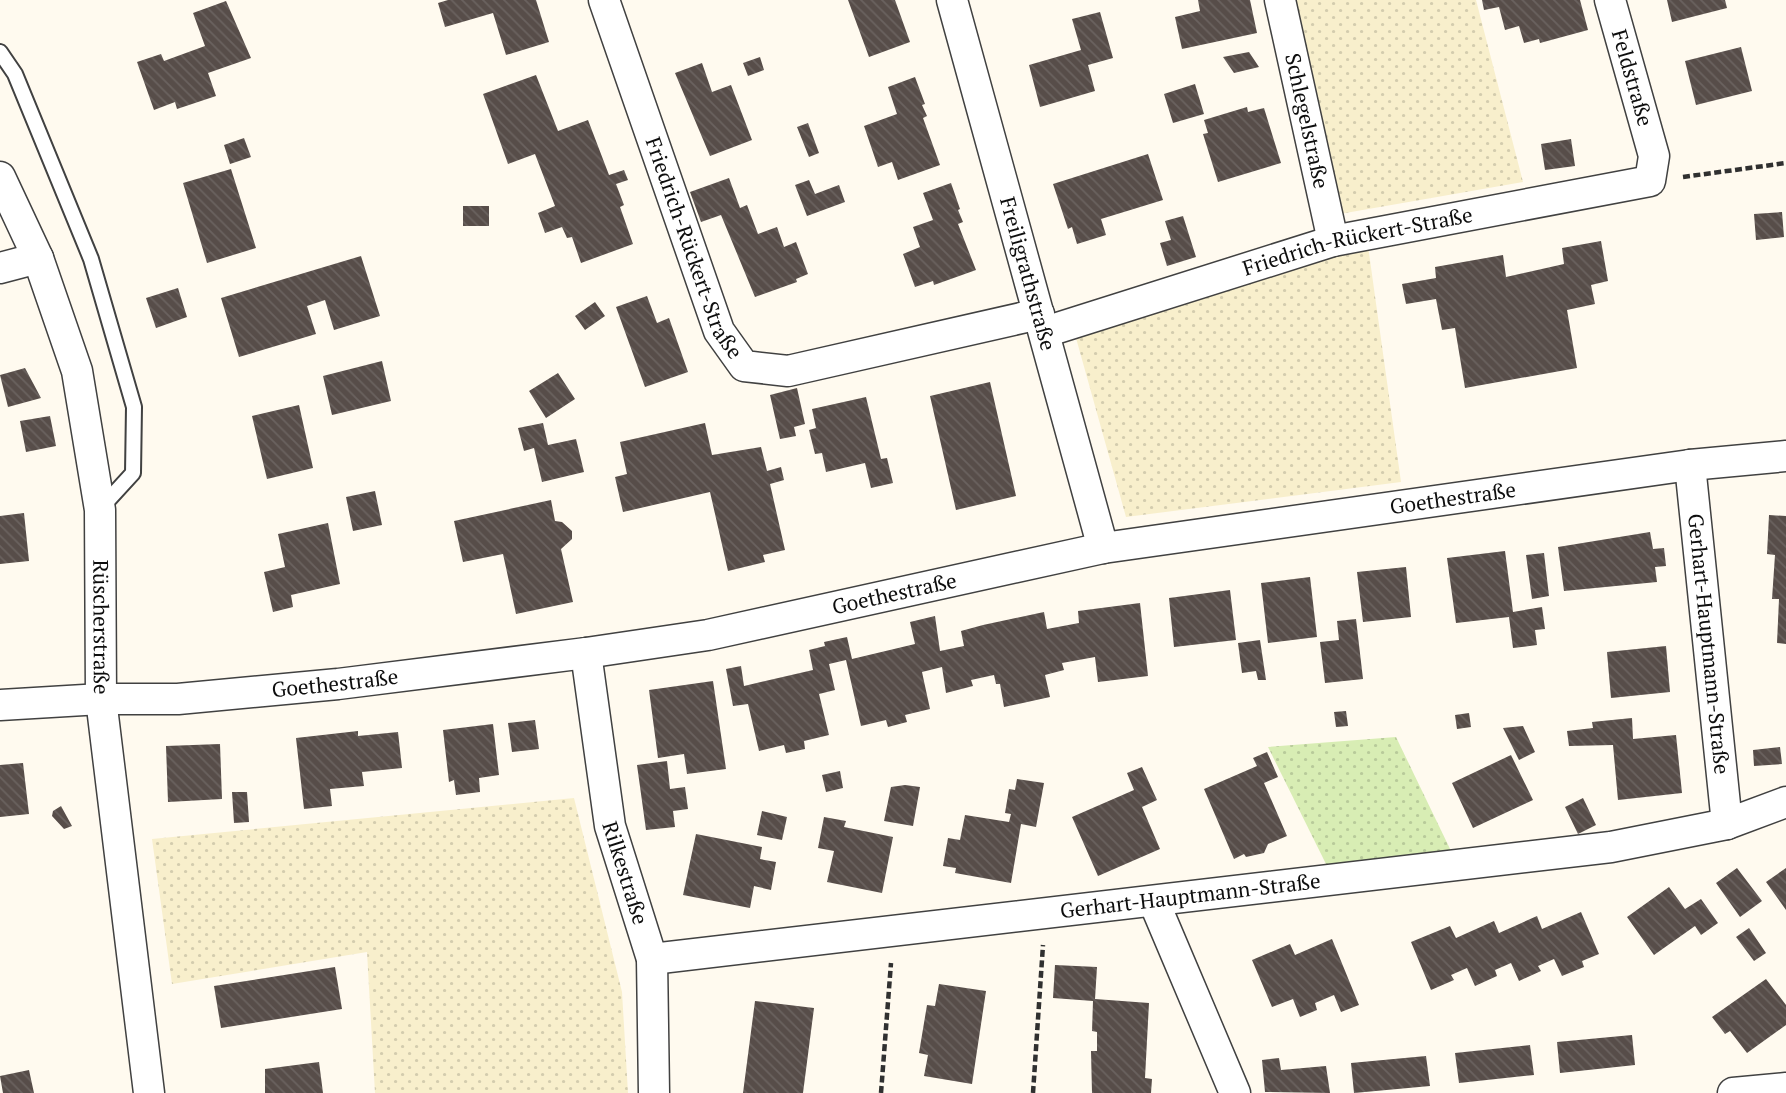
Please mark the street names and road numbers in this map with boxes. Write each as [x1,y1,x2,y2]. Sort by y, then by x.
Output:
street label: Feldstraße [1606,26,1660,129]
street label: Schlegelstraße [1279,51,1336,191]
street label: Friedrich-Rückert-Straße [640,133,749,364]
street label: Freiligrathstraße [994,193,1063,354]
street label: Friedrich-Rückert-Straße [1239,200,1475,282]
street label: Goethestraße [1388,475,1518,520]
street label: Gerhart-Hauptmann-Straße [1682,512,1737,776]
street label: Rüscherstraße [87,560,116,695]
street label: Goethestraße [829,566,959,620]
street label: Goethestraße [271,662,400,703]
street label: Rilkestraße [596,818,655,928]
street label: Gerhart-Hauptmann-Straße [1059,866,1322,924]

